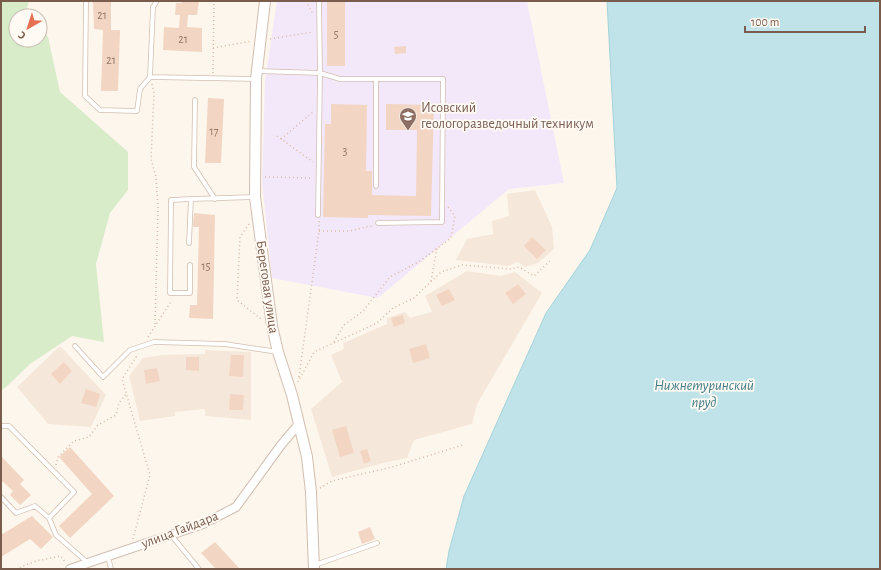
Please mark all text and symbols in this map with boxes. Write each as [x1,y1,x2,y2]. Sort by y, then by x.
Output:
north arrow [8,8,48,48]
scale bar [745,8,865,34]
house number: 21 [97,9,107,21]
text: 100 m [751,16,779,28]
house number: 5 [333,28,339,40]
text: С [16,29,28,42]
house number: 21 [178,33,188,45]
house number: 21 [106,54,116,66]
place label: Исовский геологоразведочный техникум [421,101,594,131]
school or university icon: Исовский геологоразведочный техникум [398,106,418,131]
house number: 17 [209,125,219,137]
house number: 3 [343,145,348,157]
street label: Береговая улица [254,239,281,335]
house number: 15 [201,260,211,272]
water label: Нижнетуринский пруд [654,378,754,410]
street label: улица Гайдара [139,509,221,551]

